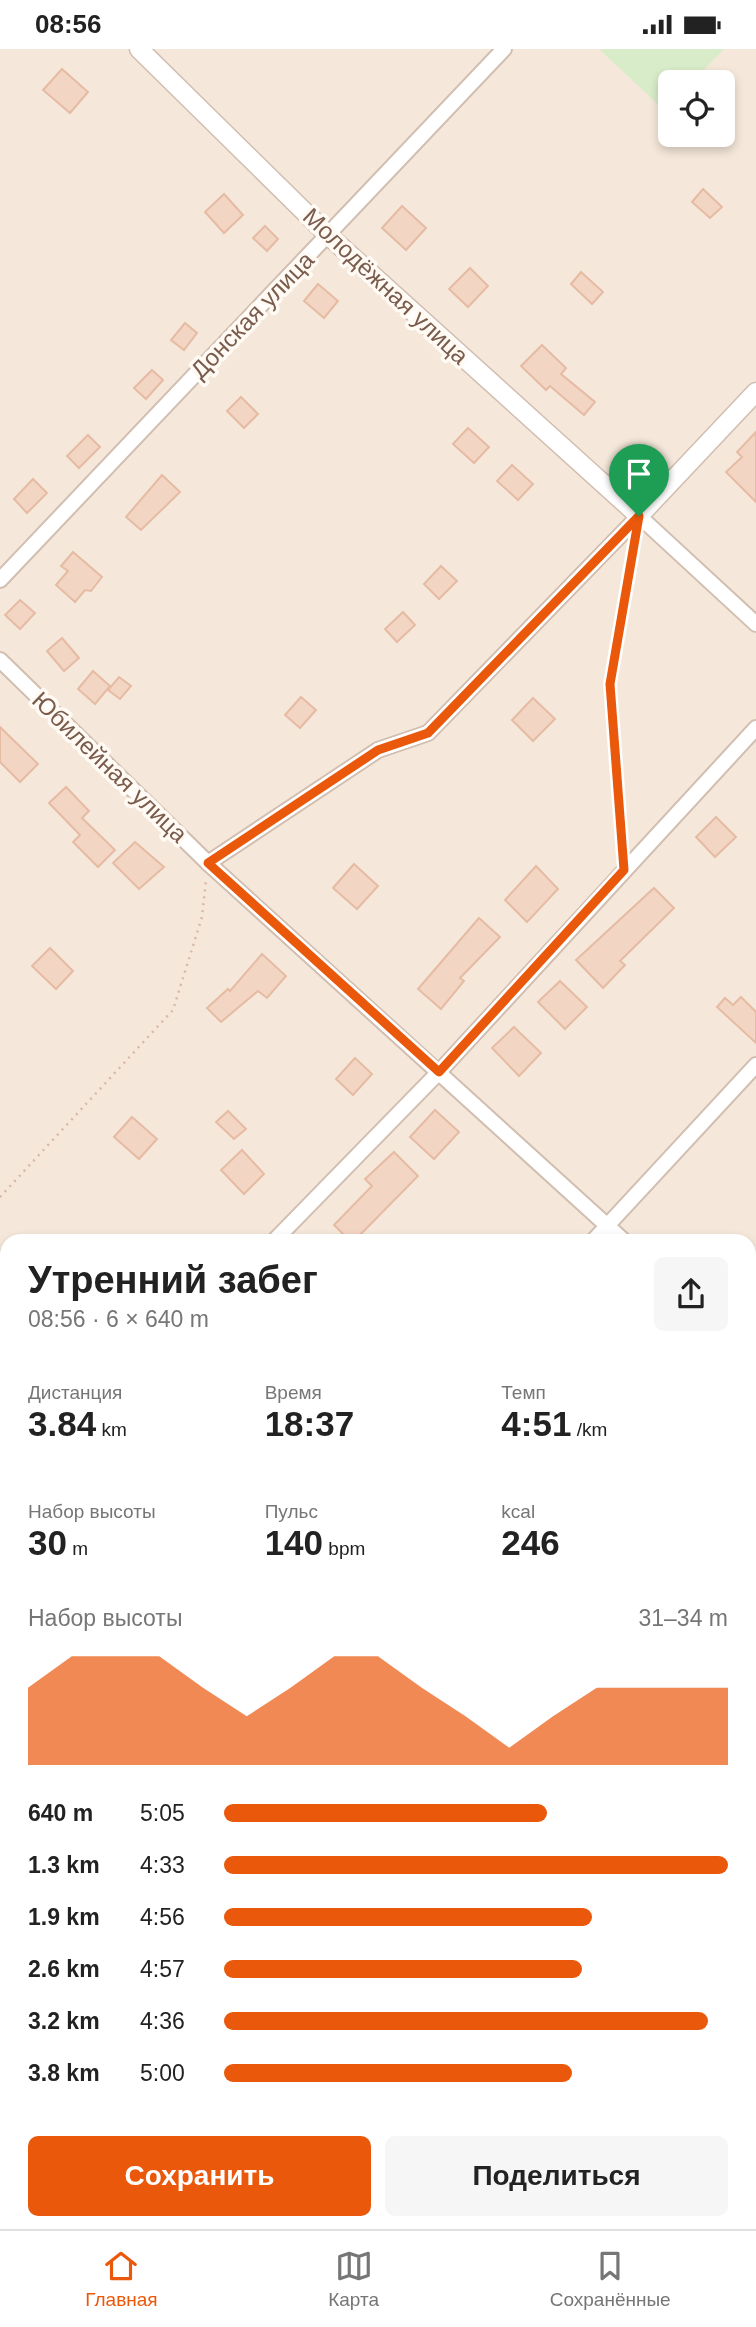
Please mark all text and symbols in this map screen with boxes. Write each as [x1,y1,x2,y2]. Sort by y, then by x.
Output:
text: 08:56 [35,9,102,39]
map controls [658,70,735,147]
button: locate [658,70,735,147]
street label: Молодёжная улица [298,203,475,370]
street label: Донская улица [185,246,320,384]
pin [609,444,669,516]
icon: arrive [620,455,658,493]
street label: Юбилейная улица [27,686,193,848]
button: share [654,1257,728,1331]
text: Утренний забег [28,1259,318,1301]
text: 08:56 · 6 × 640 m [28,1306,209,1332]
text: Дистанция [28,1382,122,1403]
text: Время [265,1382,322,1403]
text: Темп [501,1382,546,1403]
text: 3.84 [28,1404,96,1443]
text: 18:37 [265,1404,354,1443]
text: 4:51 [501,1404,571,1443]
text: km [96,1419,127,1440]
text: /km [571,1419,607,1440]
text: Набор высоты [28,1501,156,1522]
text: Пульс [265,1501,318,1522]
text: kcal [501,1501,535,1522]
text: 30 [28,1523,67,1562]
text: 140 [265,1523,323,1562]
text: 246 [501,1523,560,1562]
text: m [67,1538,88,1559]
text: bpm [323,1538,365,1559]
text: Набор высоты [28,1605,182,1631]
text: 31–34 m [638,1605,728,1631]
text: 640 m [28,1800,93,1826]
text: 5:05 [140,1800,185,1826]
text: 1.3 km [28,1852,100,1878]
text: 4:33 [140,1852,185,1878]
text: 1.9 km [28,1904,100,1930]
text: 4:56 [140,1904,185,1930]
text: 2.6 km [28,1956,100,1982]
text: 4:57 [140,1956,185,1982]
text: 3.2 km [28,2008,100,2034]
text: 4:36 [140,2008,185,2034]
text: 3.8 km [28,2060,100,2086]
text: 5:00 [140,2060,185,2086]
button: Сохранить [28,2136,371,2216]
button: Поделиться [385,2136,728,2216]
tab: Главная [85,2247,158,2311]
tab: Карта [328,2247,379,2311]
tab: Сохранённые [550,2247,671,2311]

